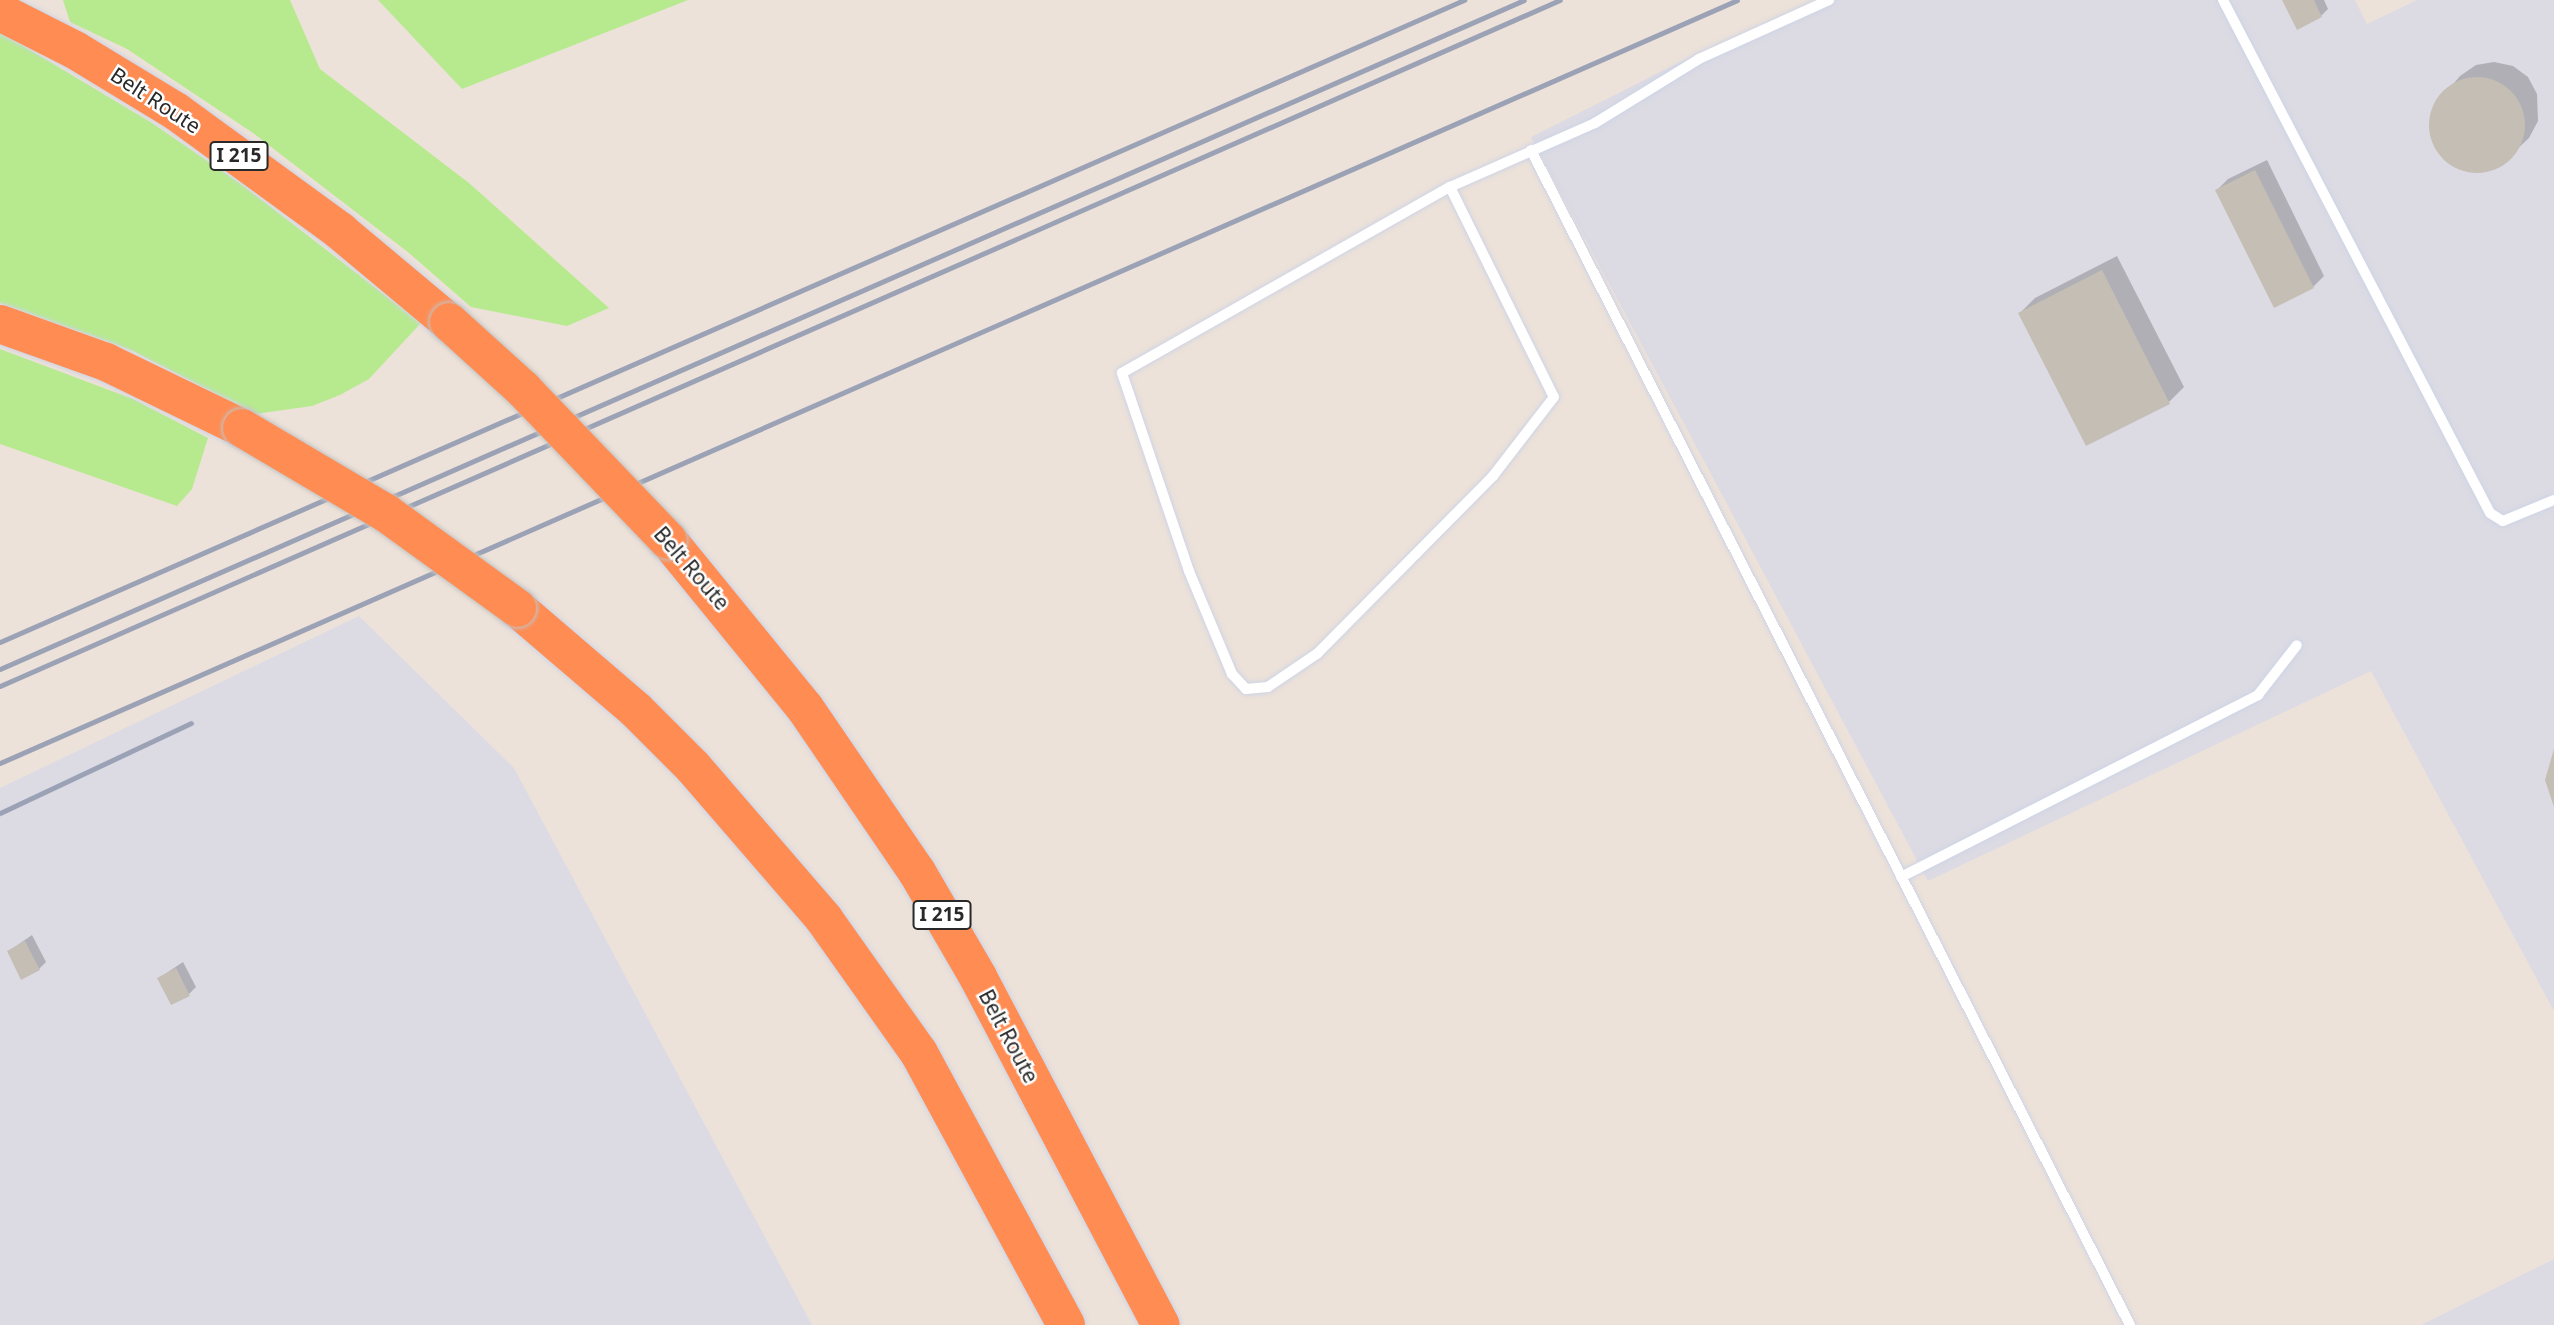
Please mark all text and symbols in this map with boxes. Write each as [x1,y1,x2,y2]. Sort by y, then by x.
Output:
street label: Belt Route [106,62,206,138]
road number: I 215 [209,140,269,172]
street label: Belt Route [649,521,735,615]
road number: I 215 [912,900,972,931]
street label: Belt Route [974,985,1044,1087]

